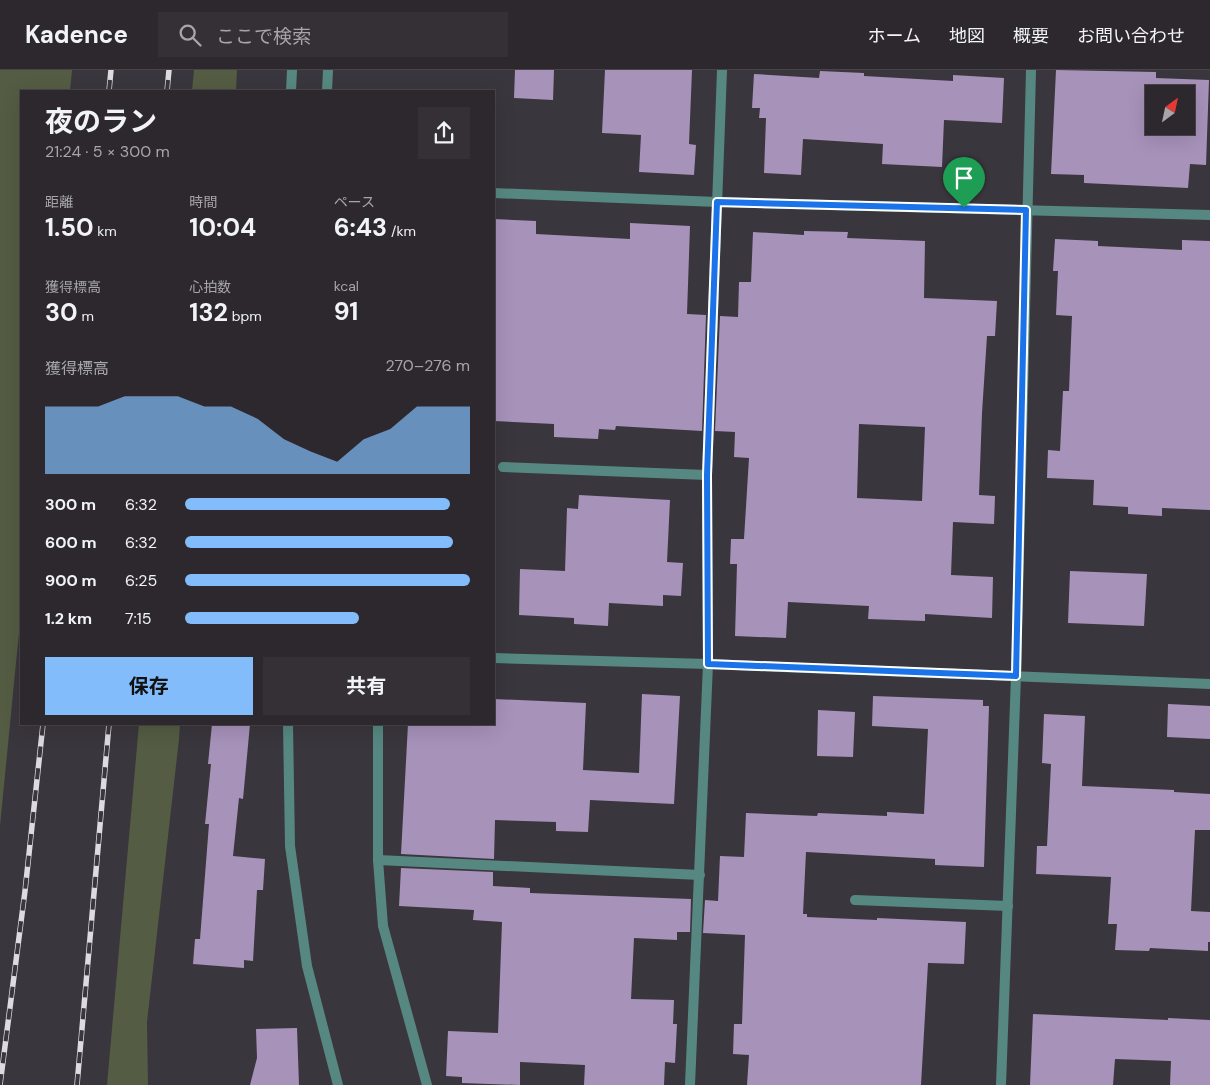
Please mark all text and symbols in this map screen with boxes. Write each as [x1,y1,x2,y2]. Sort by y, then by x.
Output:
search box [158,12,508,57]
text: Kadence [25,19,128,50]
icon: search [176,21,204,49]
text: ここで検索 [216,24,311,49]
text: ホーム [868,24,921,48]
text: 地図 [949,24,985,48]
text: 概要 [1013,24,1049,48]
text: お問い合わせ [1077,24,1185,48]
north arrow [1145,85,1195,135]
map controls [1145,85,1195,135]
text: 夜のラン [45,103,157,140]
button: share [418,107,470,159]
text: 21:24 · 5 × 300 m [45,141,170,162]
pin [943,157,985,208]
icon: arrive [950,164,978,192]
text: 距離 [45,193,73,211]
text: 時間 [189,193,217,211]
text: ペース [334,193,375,211]
text: 1.50 [45,211,94,244]
text: 10:04 [189,211,256,244]
text: 6:43 [334,211,387,244]
text: km [94,222,117,240]
text: /km [387,222,416,240]
text: kcal [334,277,359,295]
text: 獲得標高 [45,278,101,296]
text: 心拍数 [189,278,231,296]
text: 91 [334,295,358,328]
text: 30 [45,296,78,329]
text: 132 [189,296,228,329]
text: m [78,307,94,325]
text: bpm [228,307,262,325]
text: 270–276 m [385,355,470,376]
text: 獲得標高 [45,358,109,379]
text: 300 m [45,494,96,515]
text: 6:32 [125,494,157,515]
text: 600 m [45,532,97,553]
text: 6:32 [125,532,157,553]
text: 900 m [45,570,97,591]
text: 6:25 [125,570,157,591]
text: 1.2 km [45,608,92,629]
text: 7:15 [125,608,152,629]
button: 保存 [45,657,253,715]
button: 共有 [263,657,470,715]

